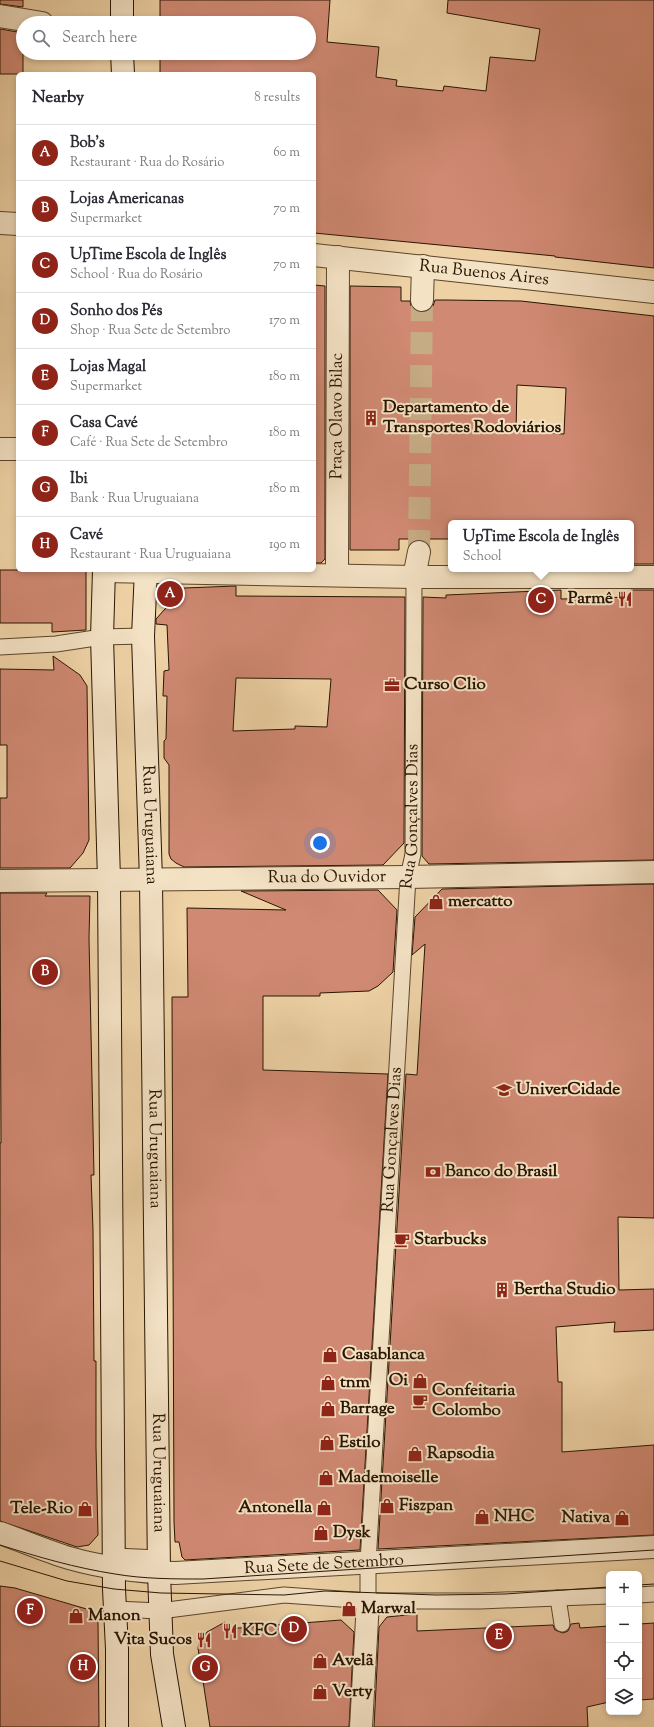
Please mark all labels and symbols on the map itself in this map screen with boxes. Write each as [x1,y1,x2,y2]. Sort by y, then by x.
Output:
street label: Rua Buenos Aires [418,255,550,293]
street label: Praça Olavo Bilac [325,352,350,479]
place label: Departamento de Transportes Rodoviários [383,396,562,440]
building icon: Departamento de Transportes Rodoviários [362,409,380,427]
pin: A [157,579,183,609]
pin: C [528,585,554,615]
place label: Parmê [568,587,613,611]
restaurant icon: Parmê [616,590,634,608]
place label: Curso Clio [404,673,486,697]
office icon: Curso Clio [383,676,401,694]
street label: Rua Gonçalves Dias [395,744,425,890]
street label: Rua Uruguaiana [135,765,163,885]
your location [310,833,330,853]
street label: Rua do Ouvidor [268,865,387,890]
place label: mercatto [448,890,512,914]
shop icon: mercatto [427,893,445,911]
pin: B [32,957,58,987]
street label: Rua Gonçalves Dias [376,1066,409,1213]
place label: UniverCidade [516,1078,620,1102]
school or university icon: UniverCidade [495,1081,513,1099]
street label: Rua Uruguaiana [141,1089,167,1209]
place label: Banco do Brasil [445,1160,558,1184]
bank icon: Banco do Brasil [424,1163,442,1181]
place label: Starbucks [414,1228,487,1252]
cafe icon: Starbucks [393,1231,411,1249]
place label: Bertha Studio [514,1278,616,1302]
building icon: Bertha Studio [493,1281,511,1299]
place label: Casablanca [342,1343,425,1367]
shop icon: Casablanca [321,1346,339,1364]
place label: Oi [389,1369,408,1393]
place label: tnm [340,1371,371,1395]
shop icon: Oi [411,1372,429,1390]
shop icon: tnm [319,1374,337,1392]
place label: Confeitaria Colombo [432,1379,515,1423]
cafe icon: Confeitaria Colombo [411,1392,429,1410]
place label: Barrage [340,1397,395,1421]
shop icon: Barrage [319,1400,337,1418]
street label: Rua Uruguaiana [145,1413,171,1533]
place label: Estilo [339,1431,380,1455]
shop icon: Estilo [318,1434,336,1452]
place label: Rapsodia [427,1442,495,1466]
shop icon: Rapsodia [406,1445,424,1463]
place label: Mademoiselle [338,1466,438,1490]
shop icon: Mademoiselle [317,1469,335,1487]
place label: Fiszpan [399,1494,454,1518]
place label: Antonella [238,1496,312,1520]
place label: Tele-Rio [10,1497,73,1521]
shop icon: Fiszpan [378,1497,396,1515]
shop icon: Antonella [315,1499,333,1517]
shop icon: Tele-Rio [76,1500,94,1518]
place label: NHC [494,1505,535,1529]
place label: Nativa [562,1506,610,1530]
shop icon: NHC [473,1508,491,1526]
shop icon: Nativa [613,1509,631,1527]
place label: Dysk [333,1521,372,1545]
shop icon: Dysk [312,1524,330,1542]
street label: Rua Sete de Setembro [244,1549,405,1581]
pin: F [17,1596,43,1626]
place label: Marwal [361,1597,416,1621]
shop icon: Marwal [340,1600,358,1618]
place label: Manon [88,1604,142,1628]
shop icon: Manon [67,1607,85,1625]
pin: D [281,1614,307,1644]
place label: KFC [242,1619,277,1643]
pin: E [486,1621,512,1651]
restaurant icon: KFC [221,1622,239,1640]
place label: Vita Sucos [114,1628,192,1652]
restaurant icon: Vita Sucos [195,1631,213,1649]
place label: Avelã [332,1649,374,1673]
pin: H [70,1652,96,1682]
shop icon: Avelã [311,1652,329,1670]
pin: G [192,1653,218,1683]
place label: Verty [332,1680,373,1704]
shop icon: Verty [311,1683,329,1701]

